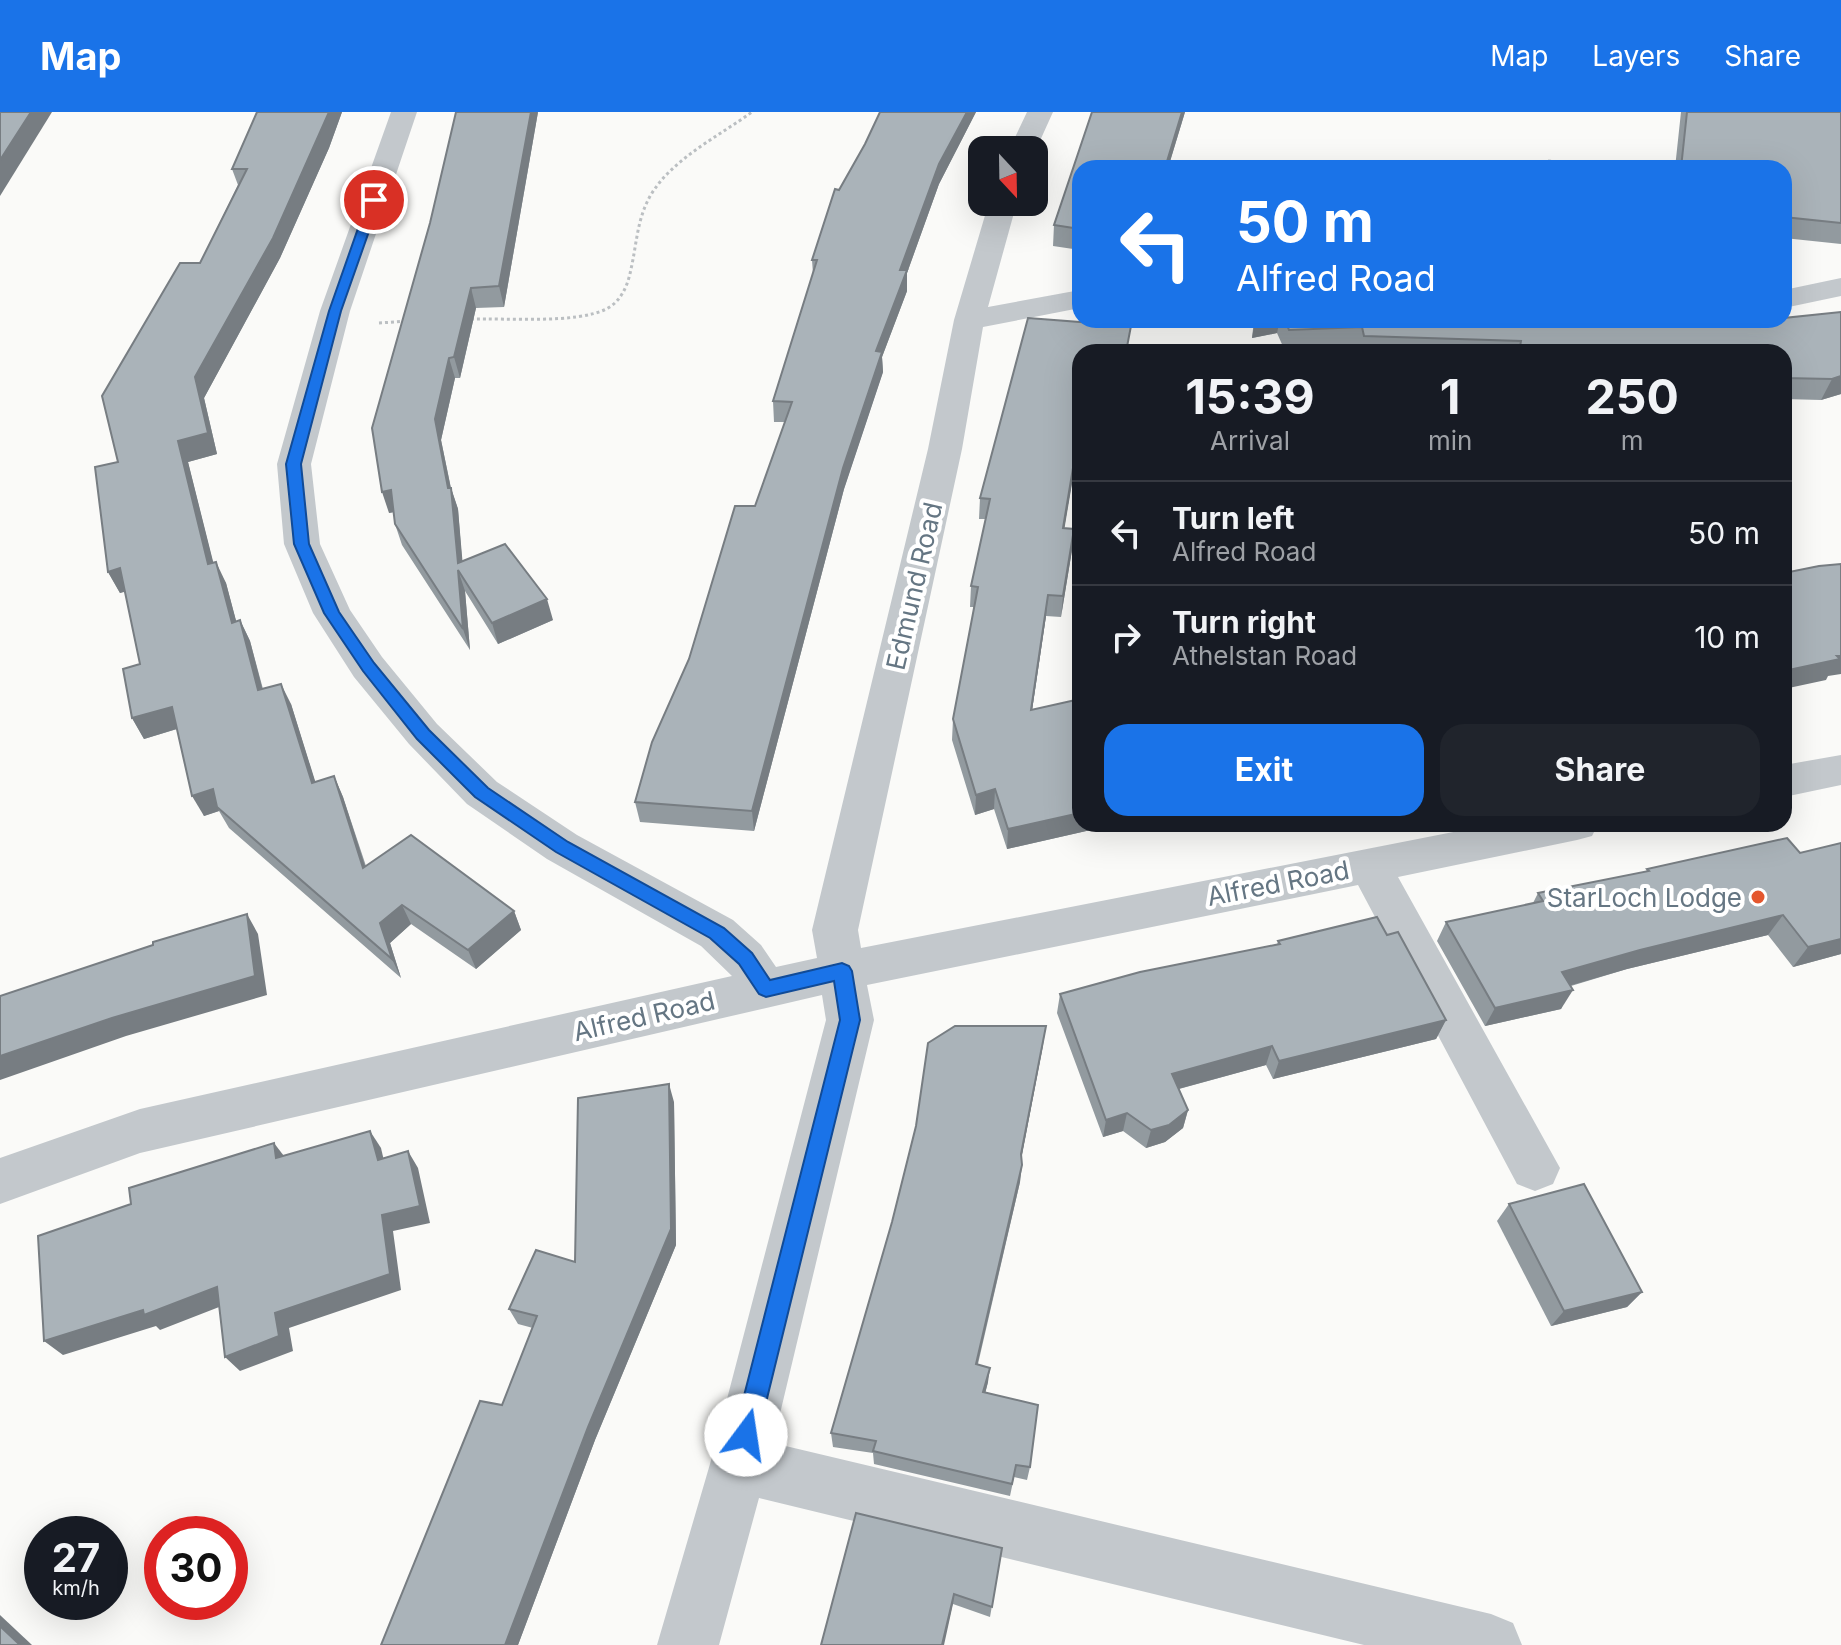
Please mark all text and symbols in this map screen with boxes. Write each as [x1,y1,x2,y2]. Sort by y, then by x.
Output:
text: Map [40,33,121,79]
text: Map [1490,39,1548,73]
text: Layers [1592,39,1680,73]
text: Share [1724,39,1801,73]
north arrow [968,136,1048,216]
map controls [968,136,1048,216]
pin [340,166,408,234]
icon: arrive [352,178,396,222]
text: 50 m [1236,188,1374,256]
icon: left [1104,192,1208,296]
text: Alfred Road [1236,256,1436,300]
text: 15:39 [1185,367,1315,426]
text: 1 [1440,367,1460,426]
text: 250 [1586,367,1679,426]
text: Arrival [1210,425,1290,456]
text: min [1428,425,1472,456]
text: m [1621,425,1644,456]
street label: Edmund Road [880,499,948,673]
text: Turn left [1172,500,1294,536]
icon: left [1104,511,1148,555]
text: 50 m [1688,515,1760,551]
text: Alfred Road [1172,536,1316,567]
text: Turn right [1172,604,1316,640]
icon: right [1104,615,1148,659]
text: 10 m [1694,619,1760,655]
text: Athelstan Road [1172,640,1357,671]
button: Exit [1104,724,1424,816]
button: Share [1440,724,1760,816]
street label: Alfred Road [1204,854,1352,912]
place label: StarLoch Lodge [1547,882,1742,913]
marker: StarLoch Lodge [1749,888,1767,906]
street label: Alfred Road [570,985,718,1047]
position arrow [704,1393,788,1477]
speed limit sign: 30 [144,1516,248,1620]
text: 27 [52,1533,100,1582]
text: km/h [52,1576,100,1600]

